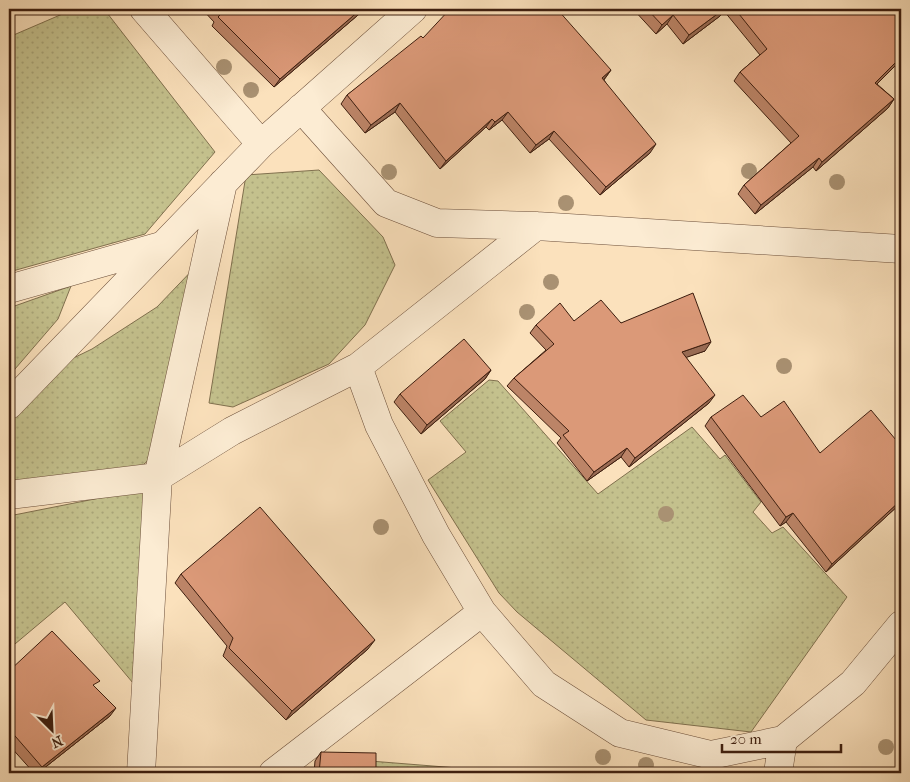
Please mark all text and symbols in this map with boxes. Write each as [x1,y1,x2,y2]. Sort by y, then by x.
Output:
north arrow [28,704,78,754]
scale bar [722,722,841,754]
text: 20 m [730,730,762,748]
text: N [48,731,65,751]

